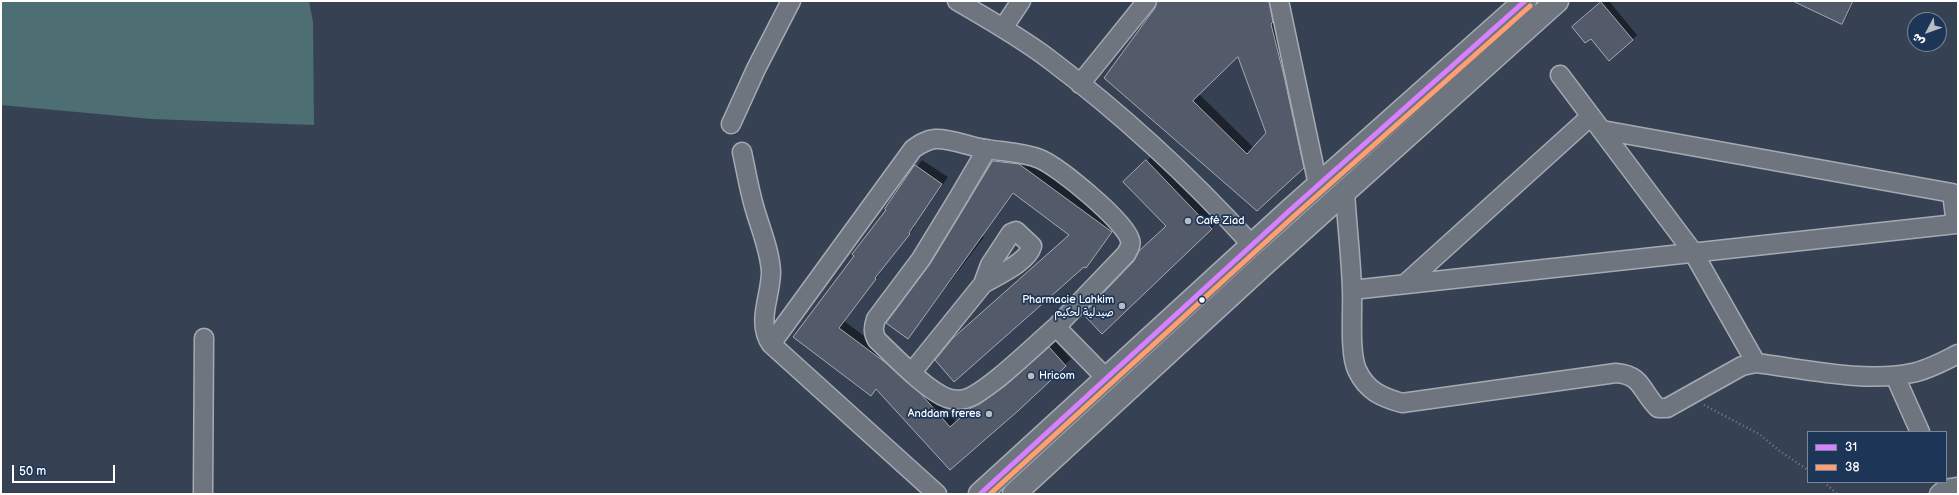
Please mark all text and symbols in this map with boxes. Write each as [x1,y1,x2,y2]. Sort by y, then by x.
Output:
north arrow [1907,12,1947,52]
text: ش [1909,31,1927,48]
place label: Café Ziad [1196,214,1244,228]
marker: Café Ziad [1183,216,1193,226]
place label: Pharmacie Lahkim صيدلية لحكيم [1022,293,1114,319]
unlabelled marker [1197,295,1207,305]
marker: Pharmacie Lahkim صيدلية لحكيم [1117,301,1127,311]
place label: Hricom [1039,369,1075,383]
marker: Hricom [1026,371,1036,381]
place label: Anddam freres [908,407,981,421]
marker: Anddam freres [984,409,994,419]
legend [1807,431,1947,483]
text: 31 [1845,440,1857,455]
scale bar [14,457,117,483]
text: 38 [1845,460,1859,475]
text: 50 m [19,464,46,479]

